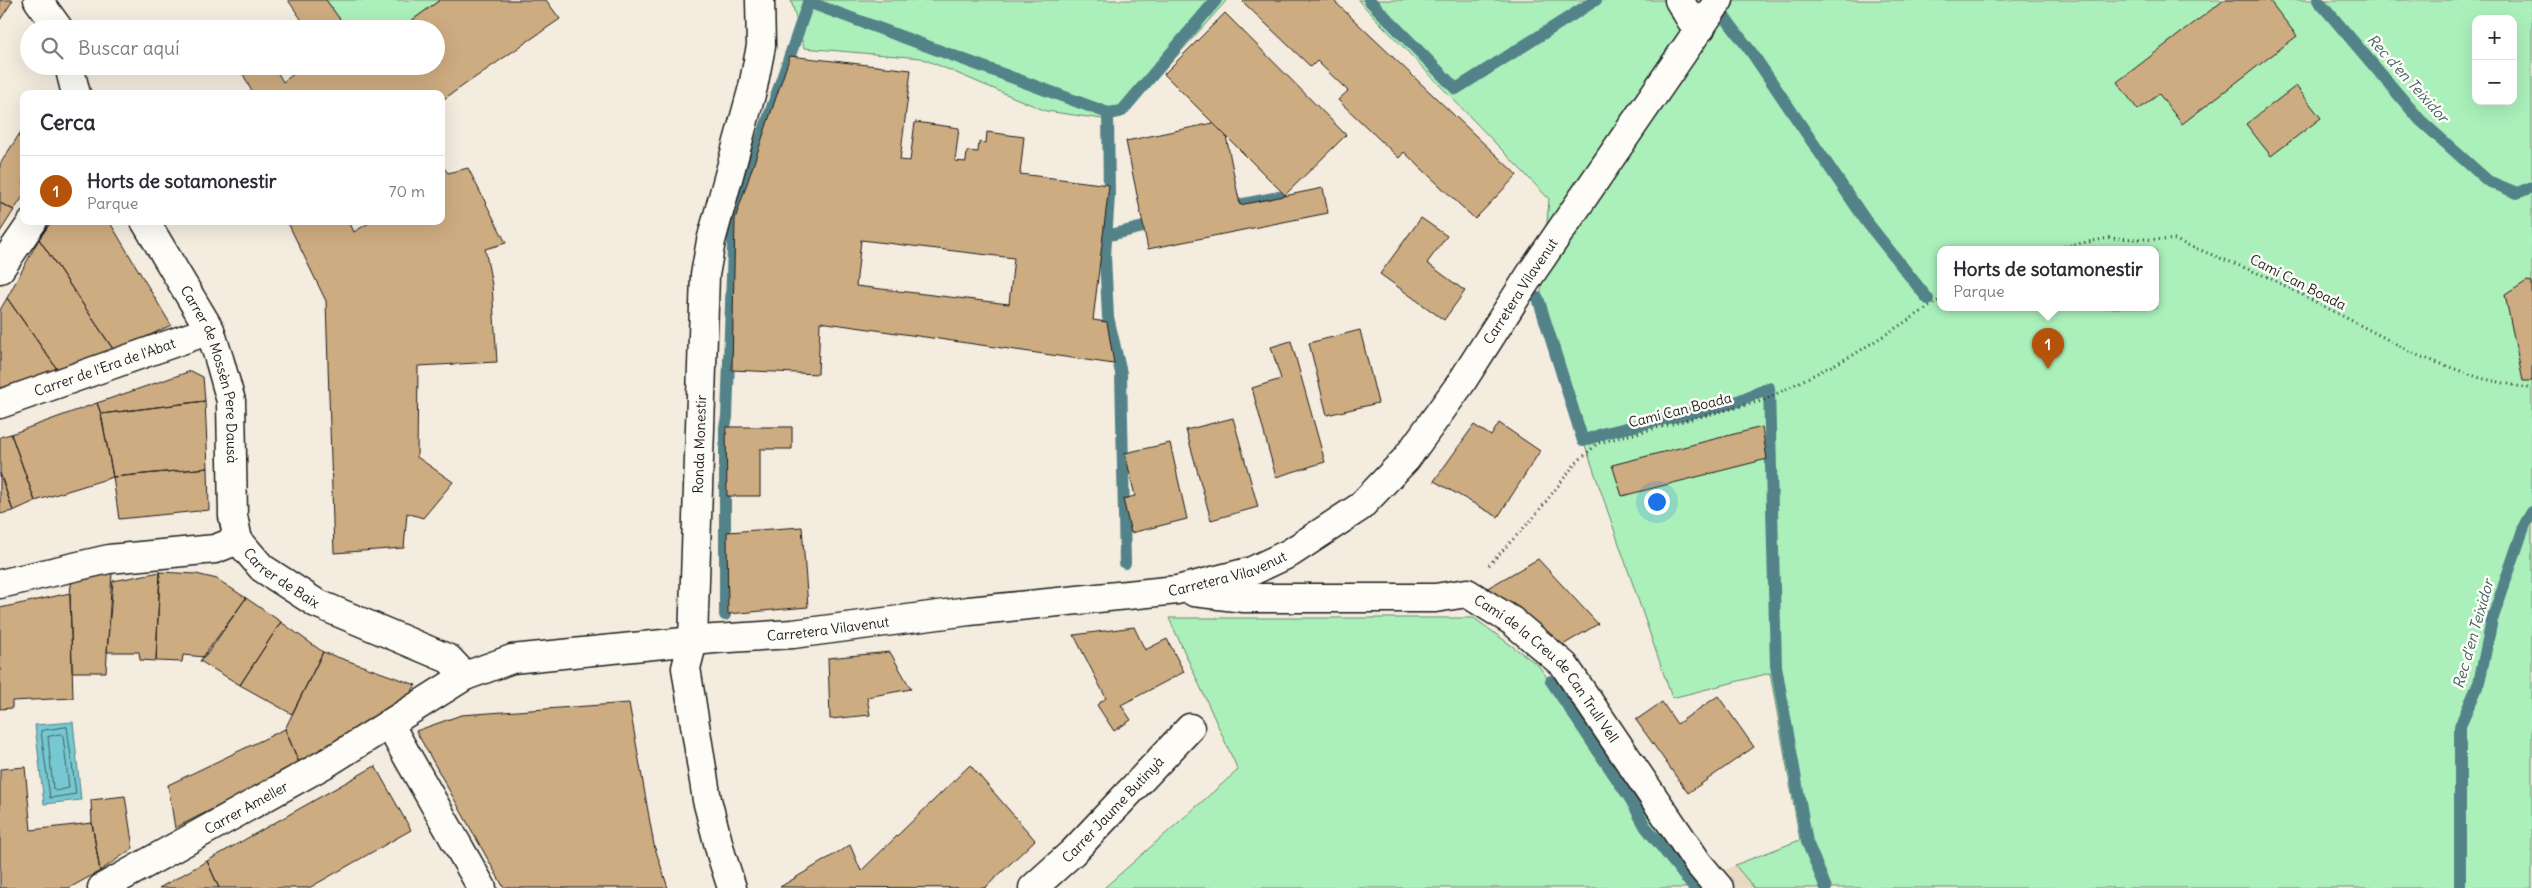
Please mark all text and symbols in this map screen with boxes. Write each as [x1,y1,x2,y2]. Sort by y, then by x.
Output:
map controls [2472,15,2517,105]
button: + [2472,15,2517,60]
search box [20,20,445,75]
water label: Rec d'en Teixidor [2363,30,2454,128]
icon: search [38,34,66,62]
text: Buscar aquí [78,36,179,60]
button: − [2472,60,2517,105]
text: Cerca [40,109,95,136]
text: Horts de sotamonestir [87,169,277,193]
text: 1 [53,181,59,201]
text: 70 m [389,181,425,201]
text: Parque [87,193,138,213]
street label: Carretera Vilavenut [1479,234,1562,348]
popup [1937,246,2159,311]
street label: Camí Can Boada [2247,250,2349,314]
text: Horts de sotamonestir [1953,257,2143,281]
text: Parque [1953,281,2005,301]
street label: Carrer de Mossèn Pere Dausà [177,282,241,464]
pin: 1 [2032,328,2064,369]
street label: Carrer de l'Era de l'Abat [32,334,178,400]
street label: Camí Can Boada [1627,388,1733,432]
street label: Ronda Monestir [689,394,710,494]
your location [1644,489,1670,515]
street label: Carrer de Baix [240,544,323,612]
street label: Carretera Vilavenut [1167,547,1290,600]
water label: Rec d'en Teixidor [2448,576,2498,691]
street label: Camí de la Creu de Can Trull Vell [1471,591,1623,746]
street label: Carretera Vilavenut [766,612,891,645]
street label: Carrer Jaume Butinyà [1058,752,1168,867]
street label: Carrer Ameller [201,777,291,838]

